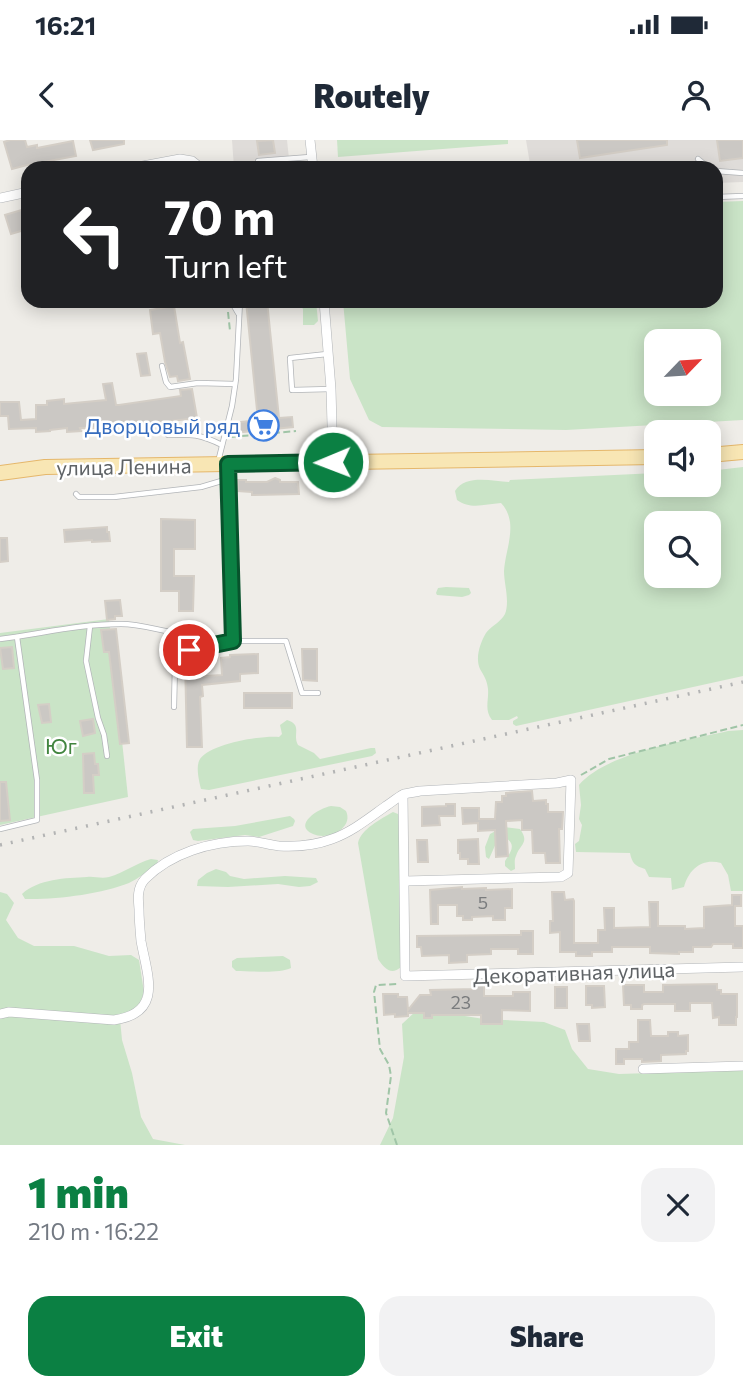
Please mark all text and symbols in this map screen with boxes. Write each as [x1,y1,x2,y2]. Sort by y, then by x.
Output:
text: 16:21 [35,9,96,40]
text: Routely [313,75,430,115]
icon: back [28,76,66,114]
icon: person [677,76,715,114]
text: 70 m [164,185,275,245]
icon: left [49,189,140,280]
text: Turn left [164,245,288,285]
north arrow [644,329,721,406]
map controls [644,329,721,588]
supermarket icon: Дворцовый ряд [246,408,280,442]
place label: Дворцовый ряд [85,413,240,438]
button: sound [644,420,721,497]
position arrow [296,425,370,499]
street label: улица Ленина [56,452,192,480]
button: search [644,511,721,588]
pin [159,620,219,680]
icon: arrive [170,631,208,669]
park label: Юг [45,733,77,758]
house number: 5 [478,891,488,913]
street label: Декоративная улица [472,956,676,988]
house number: 23 [451,991,471,1013]
text: 1 min [28,1165,129,1217]
button: close [641,1168,715,1242]
text: 210 m · 16:22 [28,1217,159,1245]
button: Exit [28,1296,365,1376]
button: Share [379,1296,715,1376]

